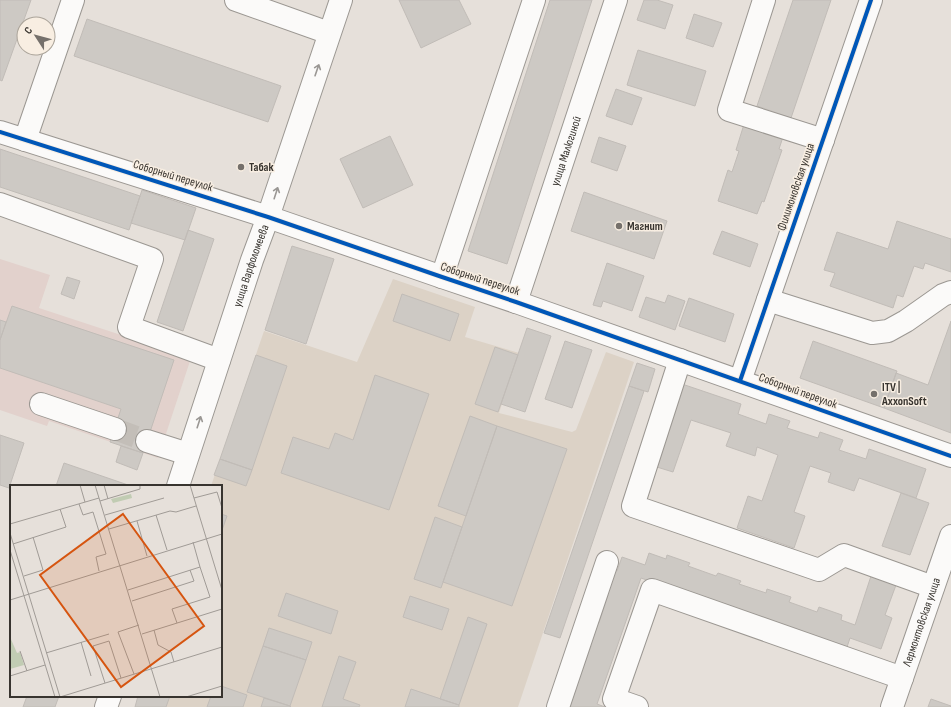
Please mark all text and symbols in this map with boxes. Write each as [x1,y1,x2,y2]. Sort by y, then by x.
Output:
north arrow [16,16,56,56]
text: С [21,24,35,37]
one-way arrow [314,63,321,76]
street label: улица Малюгиной [547,114,585,188]
street label: Филимоновская улица [774,141,818,233]
street label: Соборный переулок [131,157,215,195]
place label: Табак [249,160,275,175]
marker: Табак [236,162,246,172]
one-way arrow [273,187,280,200]
place label: Магнит [627,219,663,234]
marker: Магнит [614,221,624,231]
street label: улица Варфоломеева [230,222,272,309]
street label: Соборный переулок [438,259,522,299]
street label: Соборный переулок [757,370,840,412]
place label: ITV | AxxonSoft [881,380,927,409]
marker: ITV | AxxonSoft [869,389,879,399]
one-way arrow [196,416,203,429]
inset map [10,485,222,697]
street label: Лермонтовская улица [899,575,944,669]

